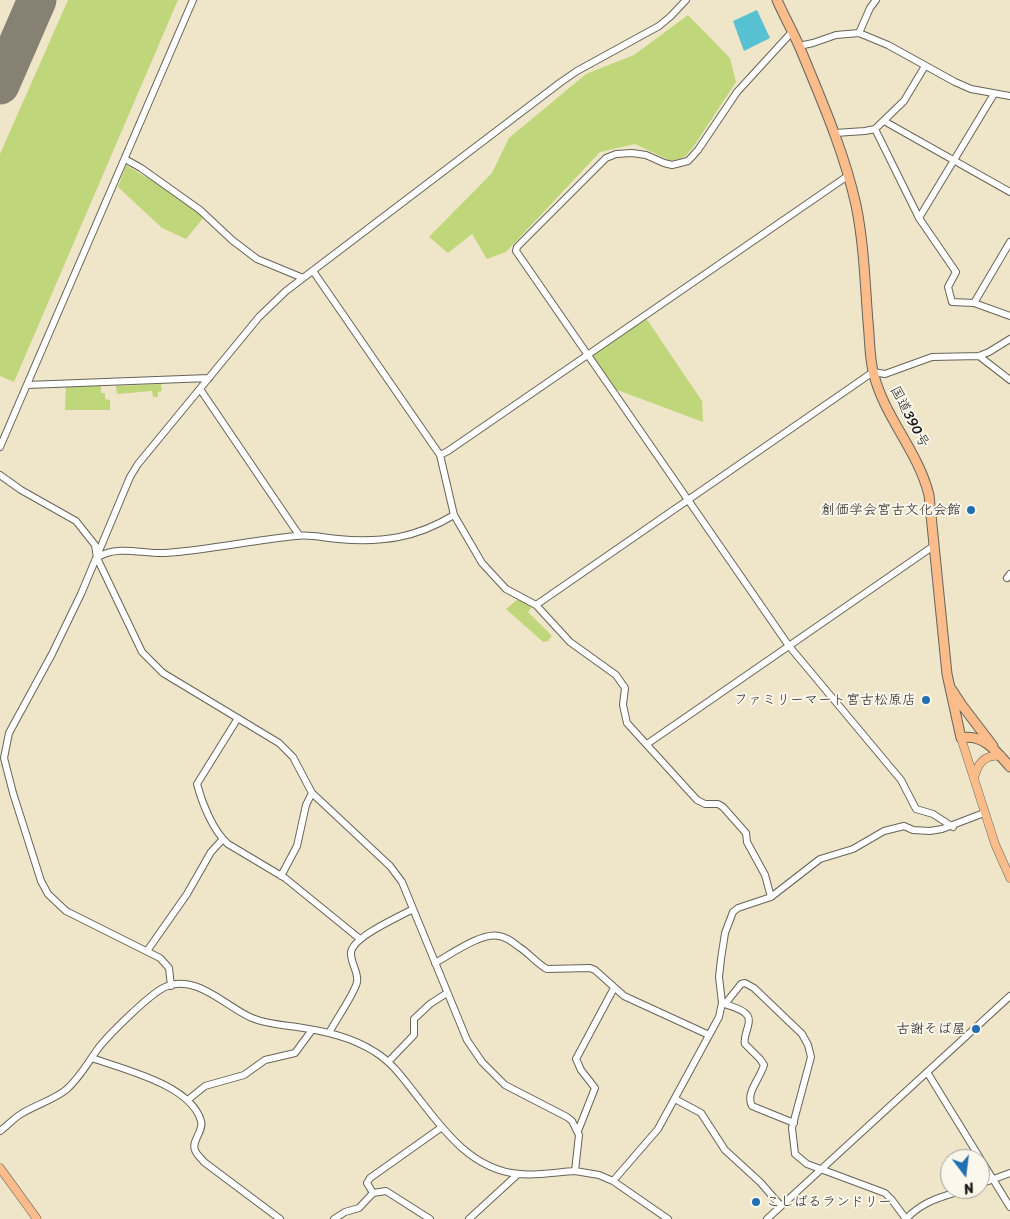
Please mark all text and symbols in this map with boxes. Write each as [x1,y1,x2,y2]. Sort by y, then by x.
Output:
street label: 国道390号 [886,383,932,451]
place label: 創価学会宮古文化会館 [821,502,961,518]
marker: 創価学会宮古文化会館 [965,504,977,516]
place label: ファミリーマート宮古松原店 [734,692,916,708]
marker: ファミリーマート宮古松原店 [920,694,932,706]
place label: 古謝そば屋 [896,1021,966,1037]
marker: 古謝そば屋 [970,1023,982,1035]
north arrow [940,1149,990,1199]
text: N [961,1175,977,1201]
place label: こしばるランドリー [766,1194,892,1210]
marker: こしばるランドリー [750,1196,762,1208]

